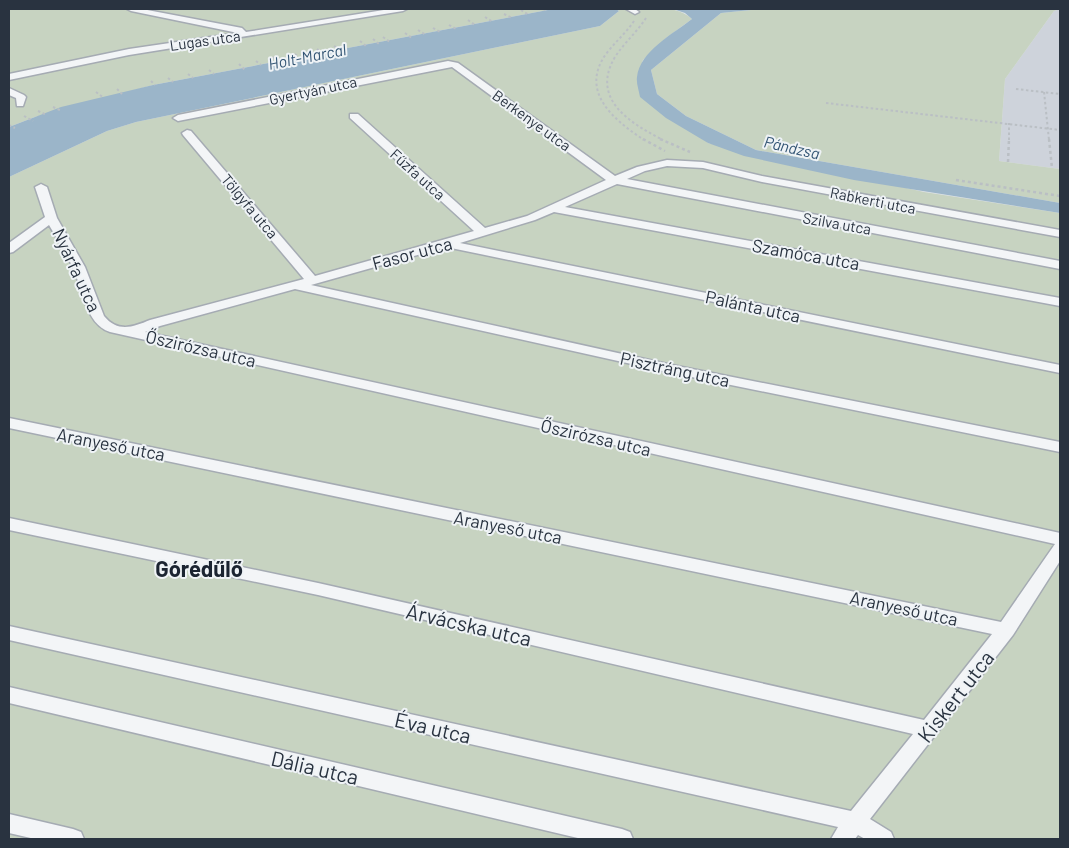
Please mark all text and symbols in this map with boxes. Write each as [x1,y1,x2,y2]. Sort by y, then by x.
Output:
street label: Lugas utca [168,26,242,54]
water label: Holt-Marcal [266,39,348,73]
street label: Gyertyán utca [267,72,359,108]
street label: Berkenye utca [489,86,575,154]
water label: Pándzsa [762,131,822,163]
street label: Fűzfa utca [387,145,449,203]
street label: Tölgyfa utca [218,170,282,242]
street label: Rabkerti utca [829,183,917,217]
street label: Szilva utca [801,208,873,238]
street label: Nyárfa utca [48,225,106,315]
street label: Fasor utca [370,232,454,274]
street label: Szamóca utca [751,234,861,274]
street label: Palánta utca [703,285,803,327]
street label: Őszirózsa utca [144,325,258,371]
street label: Pisztráng utca [618,347,732,391]
street label: Őszirózsa utca [539,414,653,460]
street label: Aranyeső utca [55,423,167,465]
street label: Aranyeső utca [452,506,564,548]
district label: Górédűlő [155,555,243,581]
street label: Aranyeső utca [848,586,960,630]
street label: Árvácska utca [404,597,534,651]
street label: Kiskert utca [911,645,999,747]
street label: Éva utca [392,706,474,748]
street label: Dália utca [269,745,361,789]

